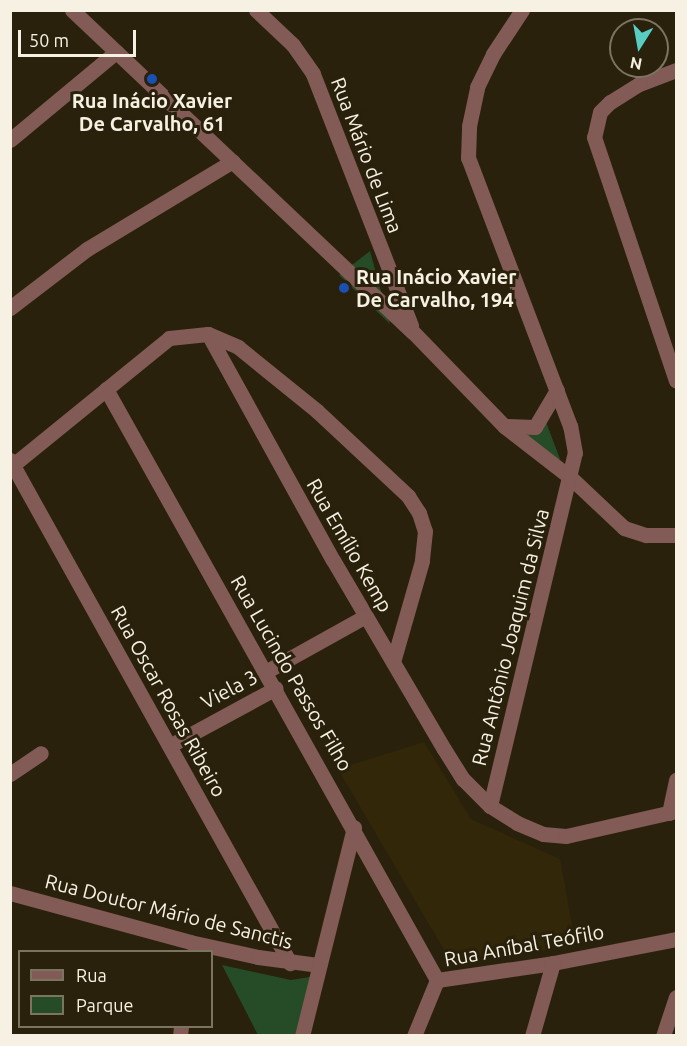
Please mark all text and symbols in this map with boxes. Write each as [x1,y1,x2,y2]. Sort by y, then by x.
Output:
scale bar [21,18,140,56]
north arrow [609,18,669,78]
text: 50 m [29,30,69,50]
text: N [628,54,644,74]
marker: Rua Inácio Xavier De Carvalho, 61 [145,72,159,86]
street label: Rua Mário de Lima [326,74,408,236]
place label: Rua Inácio Xavier De Carvalho, 61 [72,88,232,135]
place label: Rua Inácio Xavier De Carvalho, 194 [356,264,516,311]
marker: Rua Inácio Xavier De Carvalho, 194 [337,281,351,295]
street label: Rua Emílio Kemp [302,474,398,616]
street label: Rua Antônio Joaquim da Silva [466,506,554,768]
street label: Rua Lucindo Passos Filho [226,571,358,775]
street label: Rua Oscar Rosas Ribeiro [106,601,232,801]
street label: Viela 3 [197,664,261,714]
street label: Rua Doutor Mário de Sanctis [43,869,295,953]
street label: Rua Aníbal Teófilo [442,919,606,971]
legend [18,950,213,1028]
text: Rua [76,965,107,985]
text: Parque [76,995,133,1015]

